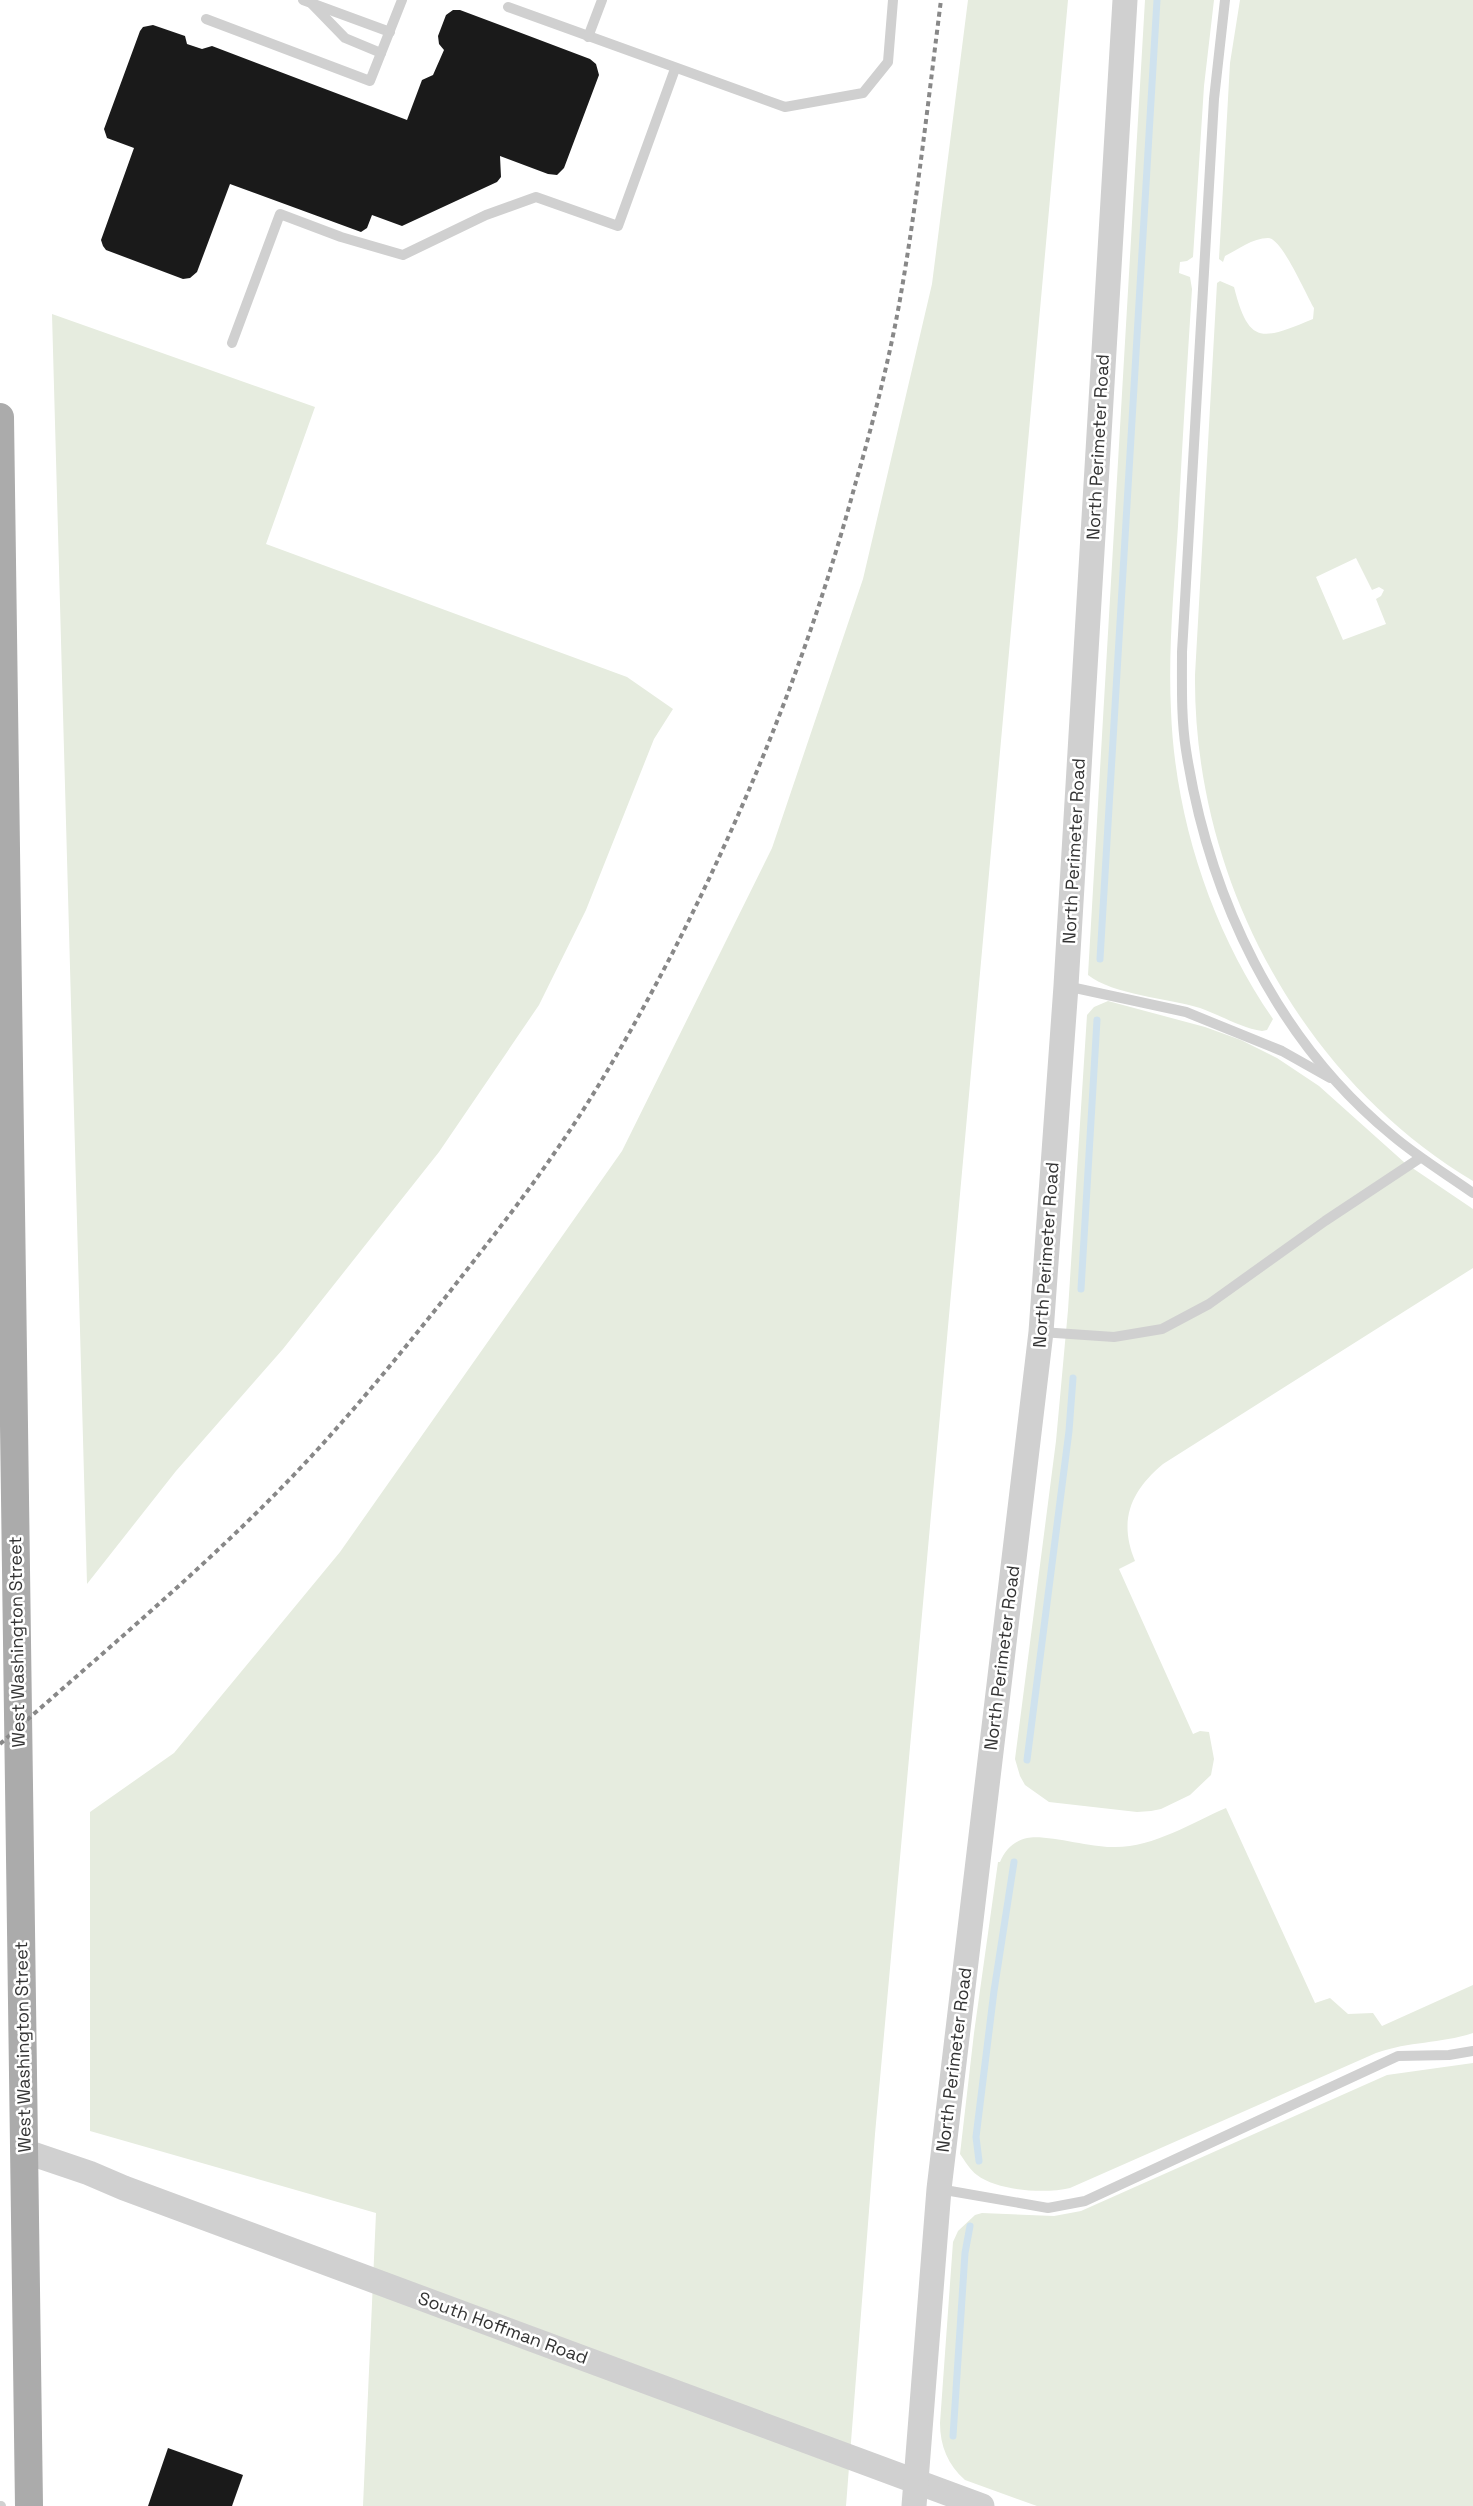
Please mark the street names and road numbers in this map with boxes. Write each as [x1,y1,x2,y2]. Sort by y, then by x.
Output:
street label: North Perimeter Road [1081,353,1114,541]
street label: North Perimeter Road [1057,757,1090,945]
street label: North Perimeter Road [1028,1161,1063,1349]
street label: West Washington Street [3,1536,30,1748]
street label: North Perimeter Road [979,1564,1024,1752]
street label: West Washington Street [9,1941,36,2153]
street label: North Perimeter Road [931,1966,976,2154]
street label: South Hoffman Road [415,2286,591,2369]

